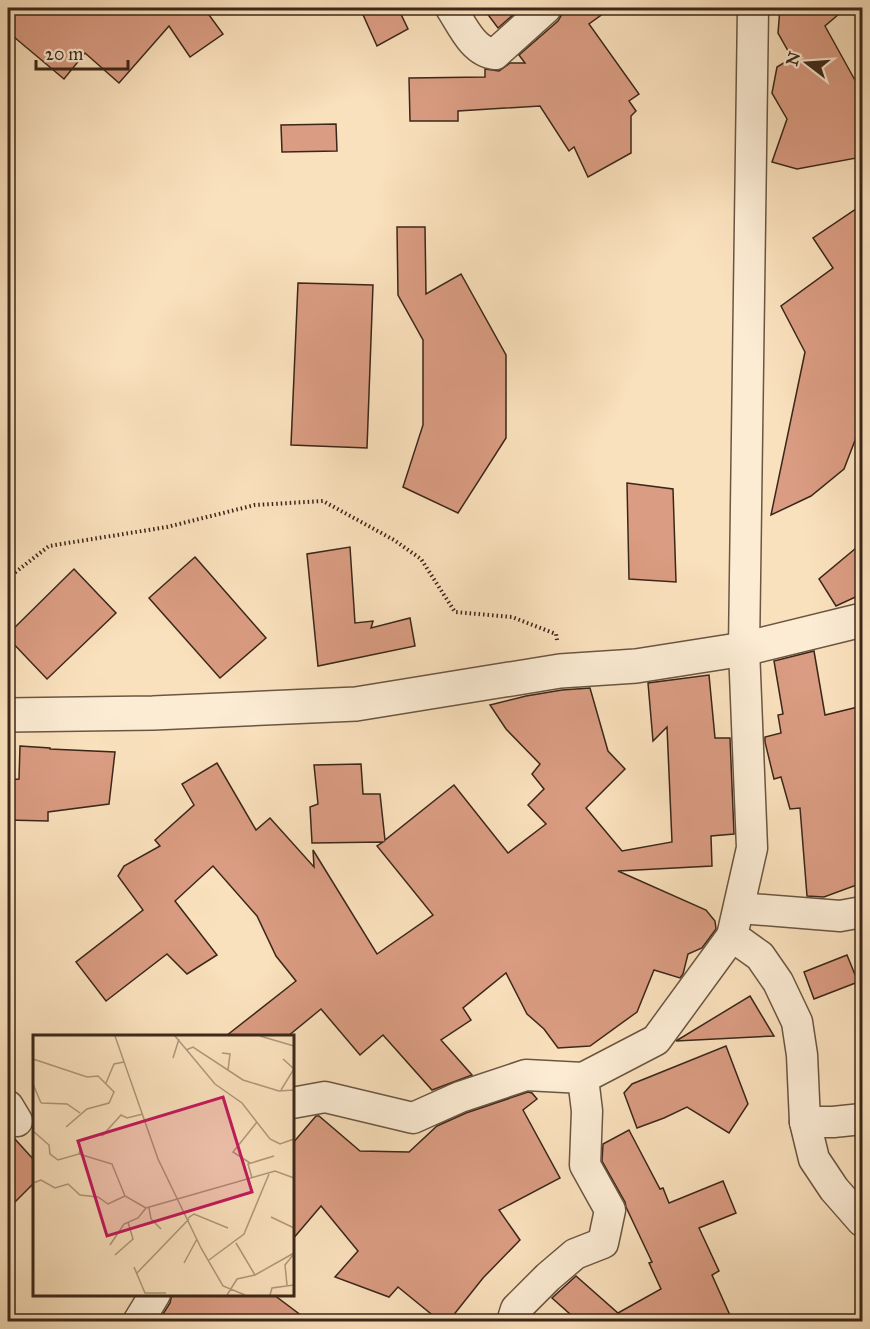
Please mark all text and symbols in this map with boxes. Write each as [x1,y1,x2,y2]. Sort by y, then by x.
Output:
scale bar [36,33,128,71]
north arrow [777,33,837,93]
text: 20 m [45,43,83,65]
text: N [782,49,804,68]
inset map [33,1035,294,1296]

